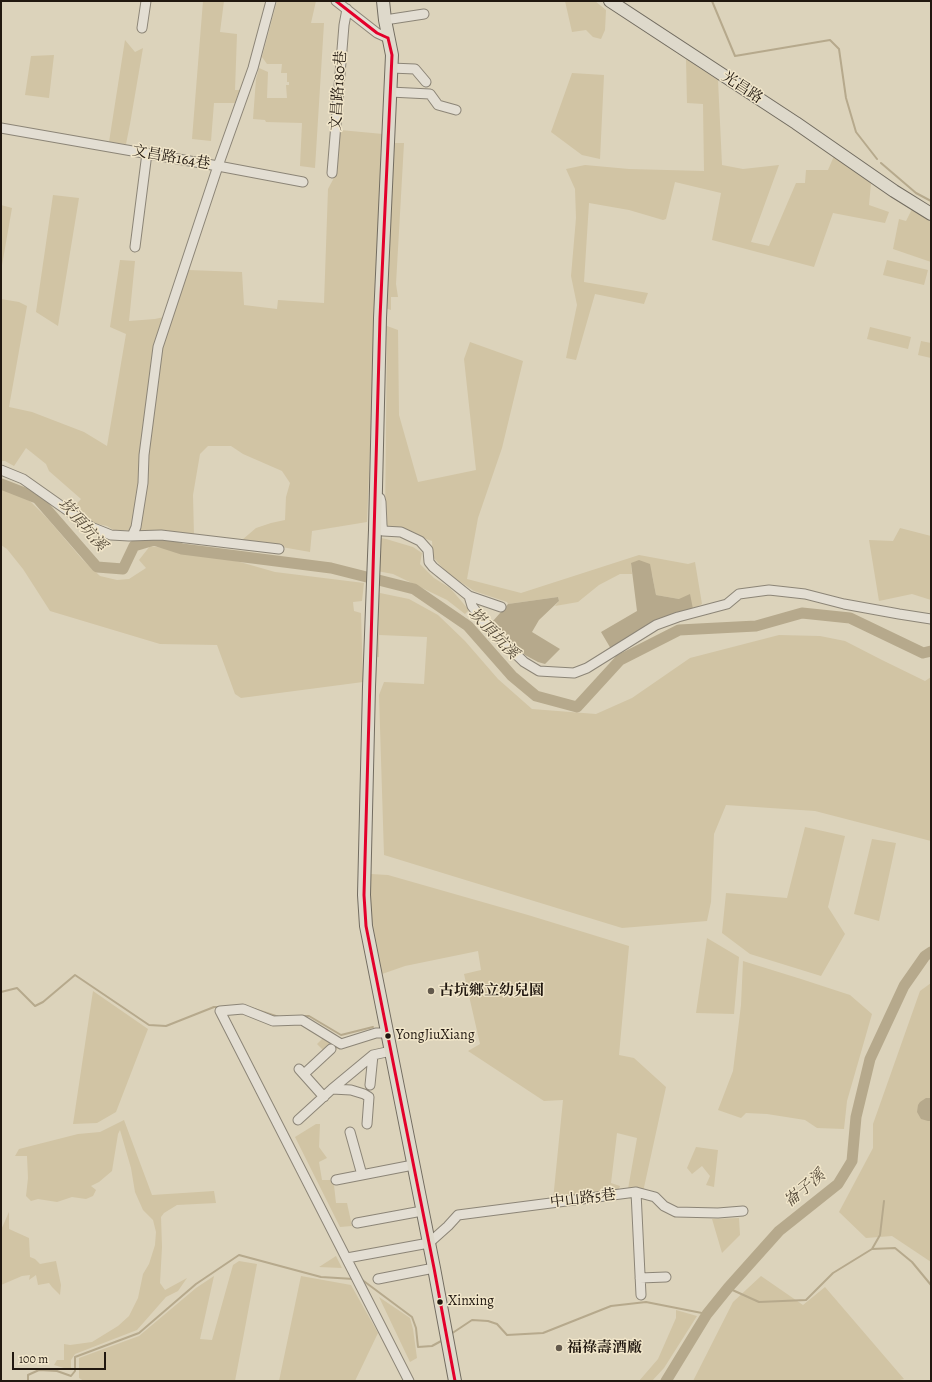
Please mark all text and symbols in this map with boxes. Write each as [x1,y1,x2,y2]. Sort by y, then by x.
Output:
street label: 文昌路180巷 [327,50,351,132]
street label: 光昌路 [718,68,766,108]
street label: 文昌路164巷 [131,142,211,174]
water label: 崁頂坑溪 [54,495,110,555]
water label: 崁頂坑溪 [464,604,522,664]
place label: 古坑鄉立幼兒園 [439,982,544,1000]
marker: 古坑鄉立幼兒園 [426,986,436,996]
place label: YongJiuXiang [396,1028,475,1044]
marker: YongJiuXiang [383,1031,393,1041]
water label: 崙子溪 [780,1166,830,1212]
street label: 中山路5巷 [549,1186,617,1212]
place label: Xinxing [448,1294,494,1310]
marker: Xinxing [435,1297,445,1307]
place label: 福祿壽酒廠 [567,1339,642,1357]
marker: 福祿壽酒廠 [554,1343,564,1353]
scale bar [14,1344,108,1370]
text: 100 m [19,1351,48,1367]

